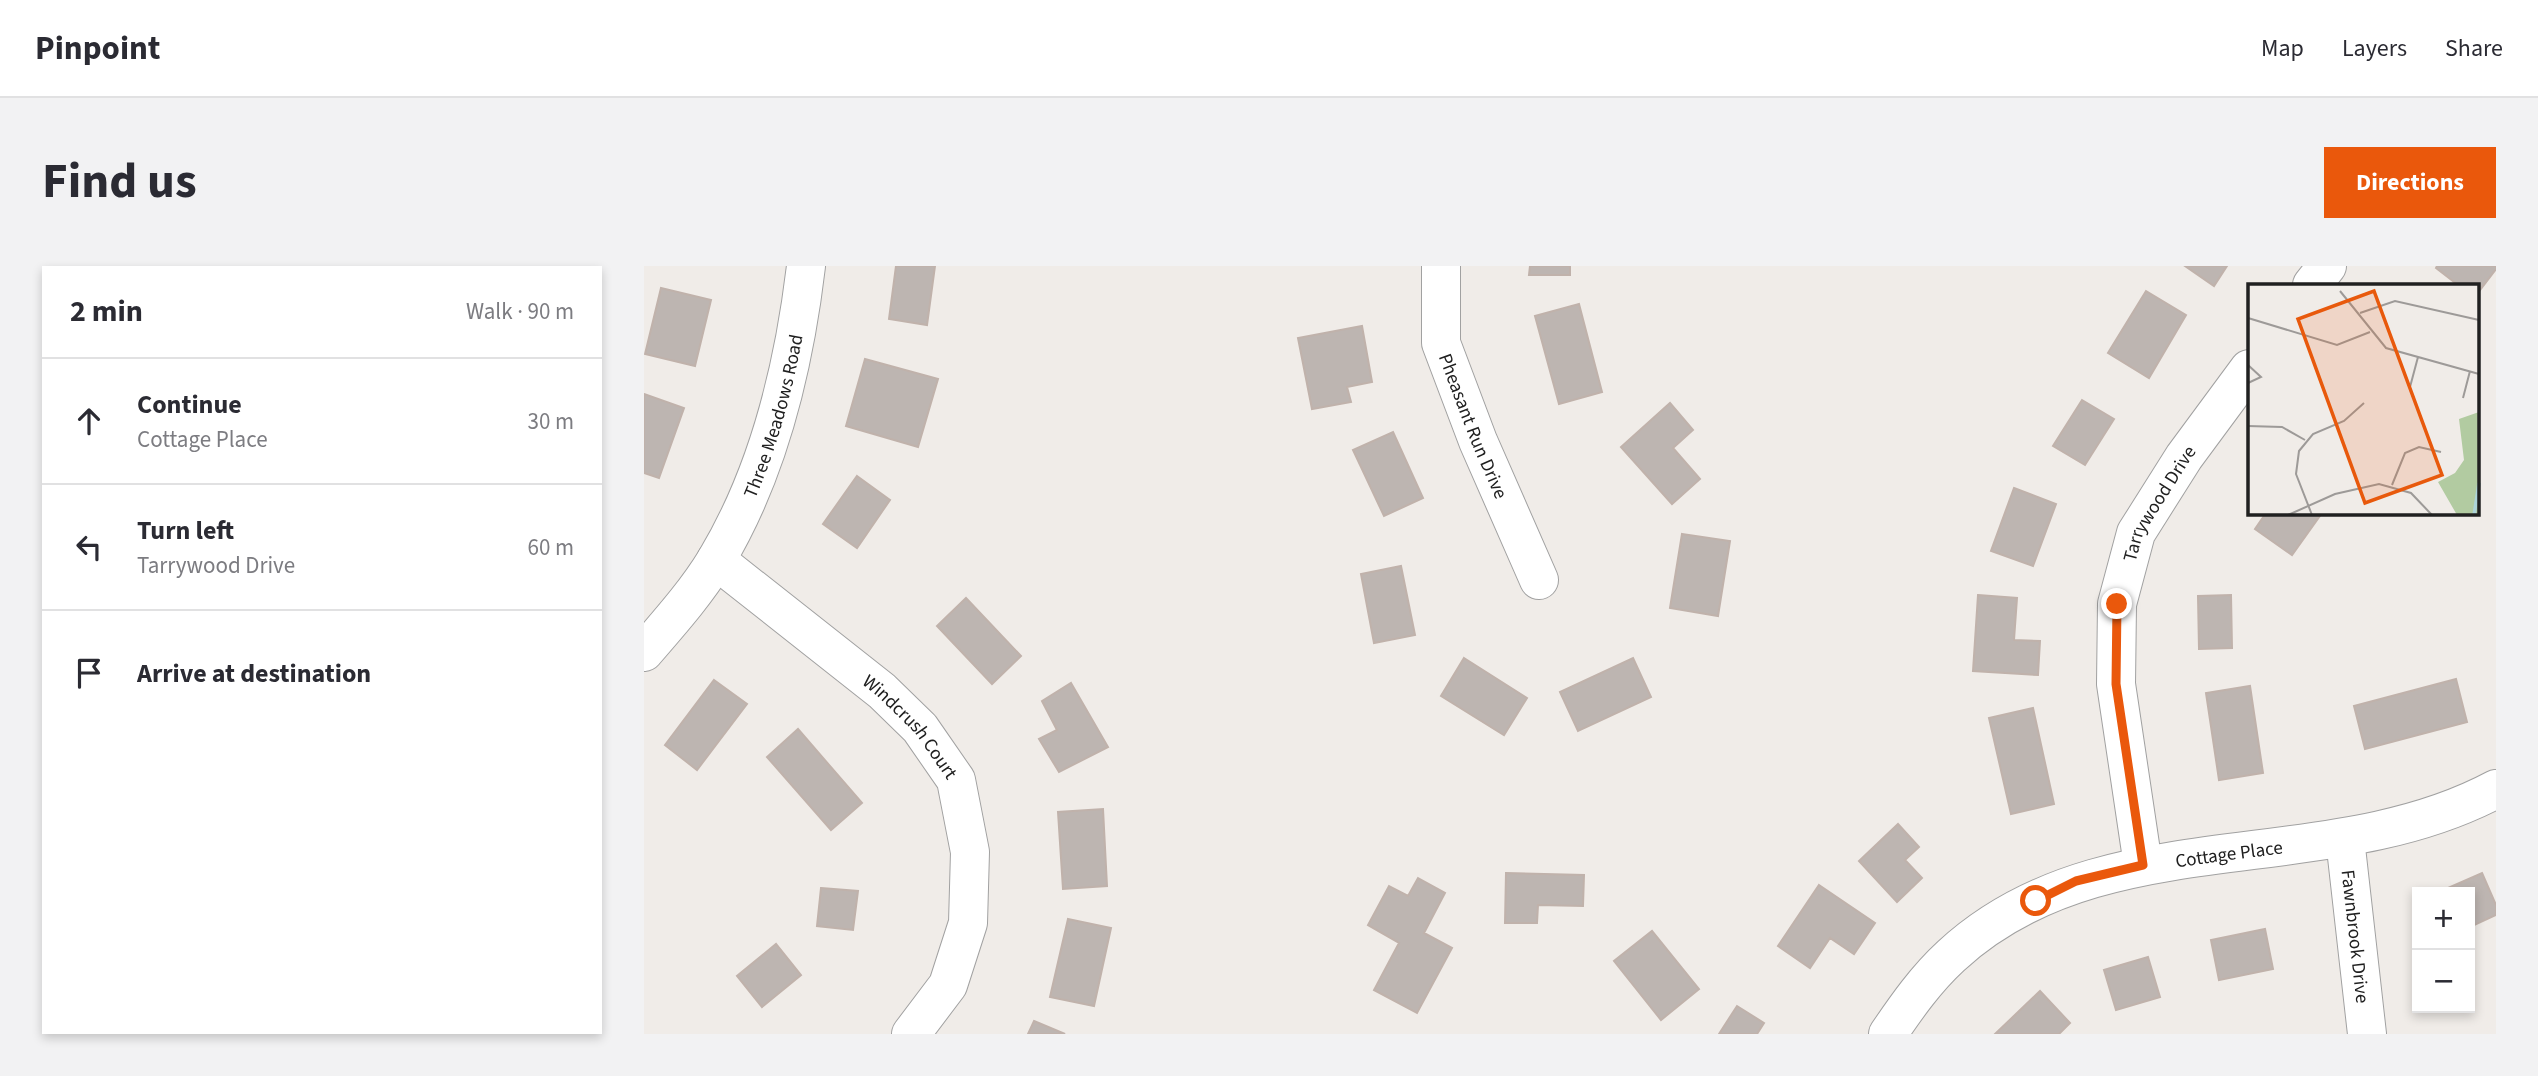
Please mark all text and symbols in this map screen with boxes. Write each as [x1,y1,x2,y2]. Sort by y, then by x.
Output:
text: Pinpoint [35,25,161,72]
text: Map [2261,31,2304,66]
text: Layers [2342,31,2407,66]
text: Share [2445,31,2503,66]
text: Find us [42,147,197,217]
button: Directions [2324,147,2496,218]
inset map [2248,284,2478,514]
text: 2 min [70,290,143,333]
text: Walk · 90 m [466,295,574,328]
street label: Three Meadows Road [737,332,811,502]
street label: Pheasant Run Drive [1431,350,1514,503]
text: Continue [137,386,242,423]
icon: ahead [70,402,108,440]
text: 30 m [527,405,574,438]
text: Cottage Place [137,423,268,456]
street label: Tarrywood Drive [2117,440,2203,565]
text: Turn left [137,512,234,549]
icon: left [70,528,108,566]
text: 60 m [527,531,574,564]
text: Tarrywood Drive [137,549,295,582]
route end [2101,588,2132,619]
icon: arrive [70,654,108,692]
text: Arrive at destination [137,655,371,692]
street label: Windcrush Court [856,669,964,785]
street label: Cottage Place [2174,834,2284,876]
street label: Fawnbrook Drive [2334,868,2375,1005]
route start [2020,885,2051,916]
map controls [2412,887,2475,1013]
button: + [2412,887,2475,950]
button: − [2412,950,2475,1013]

